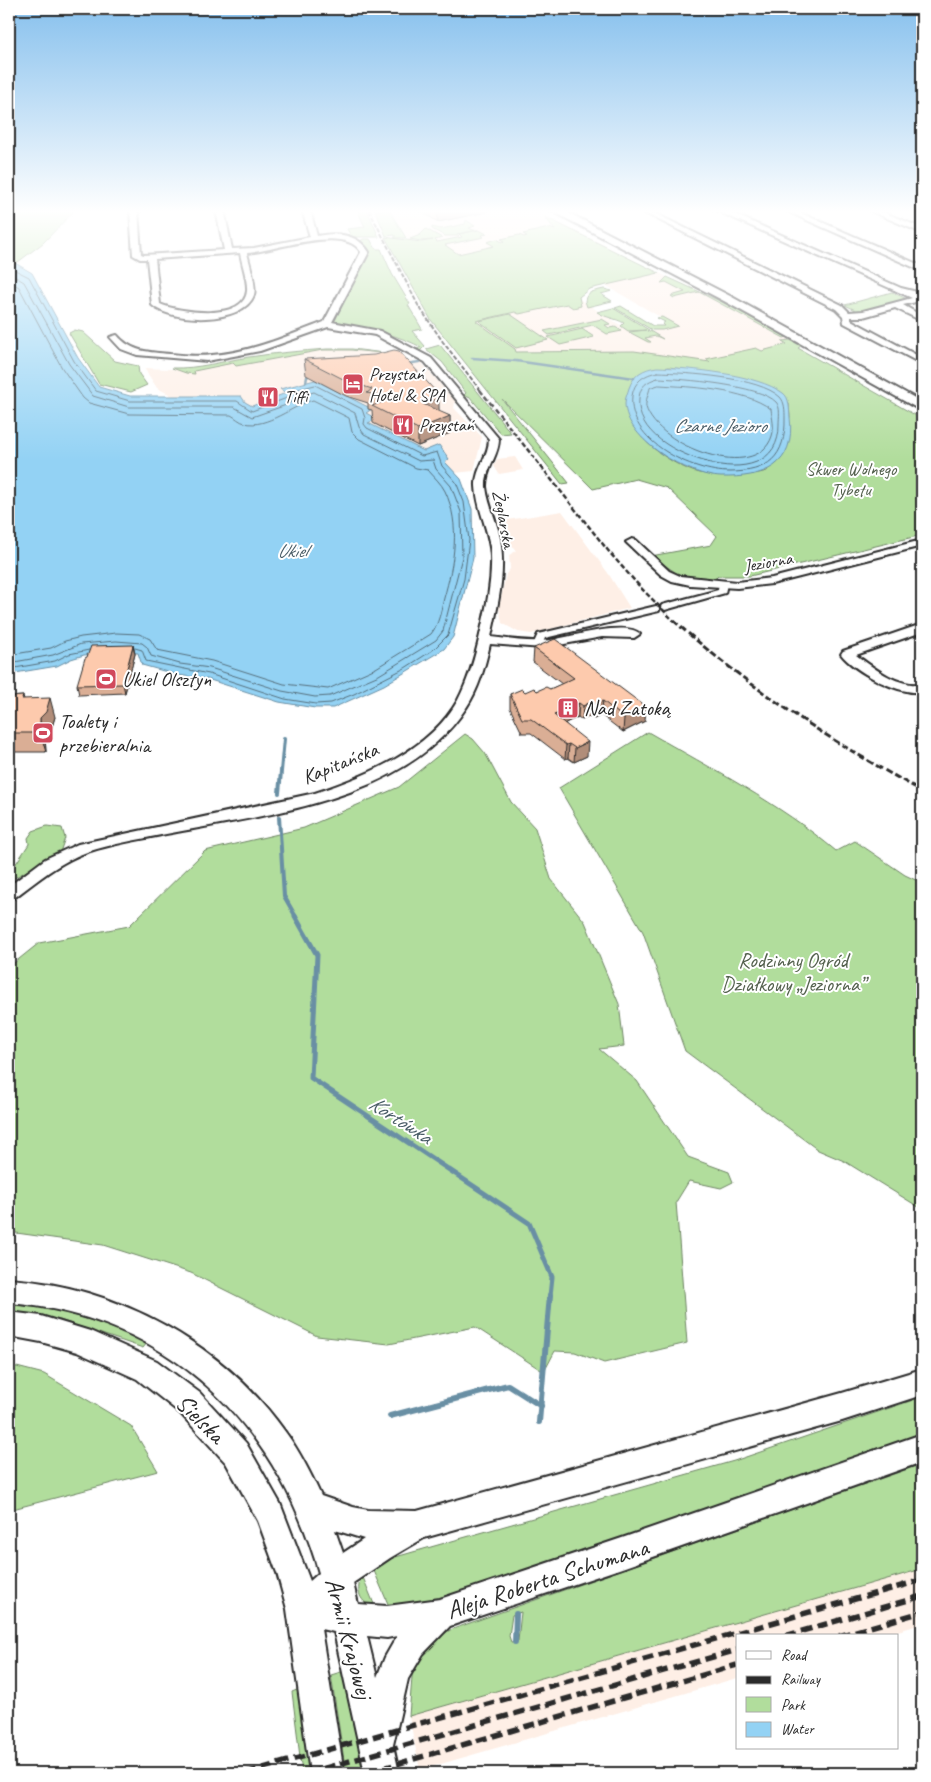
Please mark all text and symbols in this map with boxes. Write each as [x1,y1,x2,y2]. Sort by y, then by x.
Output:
place label: Przystań Hotel & SPA [369,363,446,406]
hotel icon: Przystań Hotel & SPA [341,372,365,396]
restaurant icon: Tiffi [256,385,280,409]
place label: Tiffi [284,386,310,408]
restaurant icon: Przystań [391,413,415,437]
place label: Przystań [419,414,476,436]
water label: Czarne Jezioro [674,414,768,438]
park label: Skwer Wolnego Tybetu [806,458,898,501]
street label: Żeglarska [488,488,521,551]
water label: Ukiel [277,539,314,563]
street label: Jeziorna [741,547,795,577]
place label: Ukiel Olsztyn [122,666,212,692]
sports icon: Ukiel Olsztyn [94,667,118,691]
place label: Nad Zatoką [584,695,672,721]
building icon: Nad Zatoką [556,696,580,720]
place label: Toalety i przebieralnia [59,708,152,758]
sports icon: Toalety i przebieralnia [31,721,55,745]
street label: Kapitańska [298,735,383,790]
park label: Rodzinny Ogród Działkowy „Jeziorna” [721,947,869,997]
water label: Kortówka [364,1089,439,1152]
street label: Sielska [169,1387,234,1452]
street label: Aleja Roberta Schumana [442,1531,654,1627]
street label: Armii Krajowej [318,1574,381,1705]
legend [736,1634,898,1750]
text: Road [781,1646,808,1665]
text: Railway [781,1670,822,1689]
text: Park [781,1696,806,1715]
text: Water [781,1720,815,1739]

